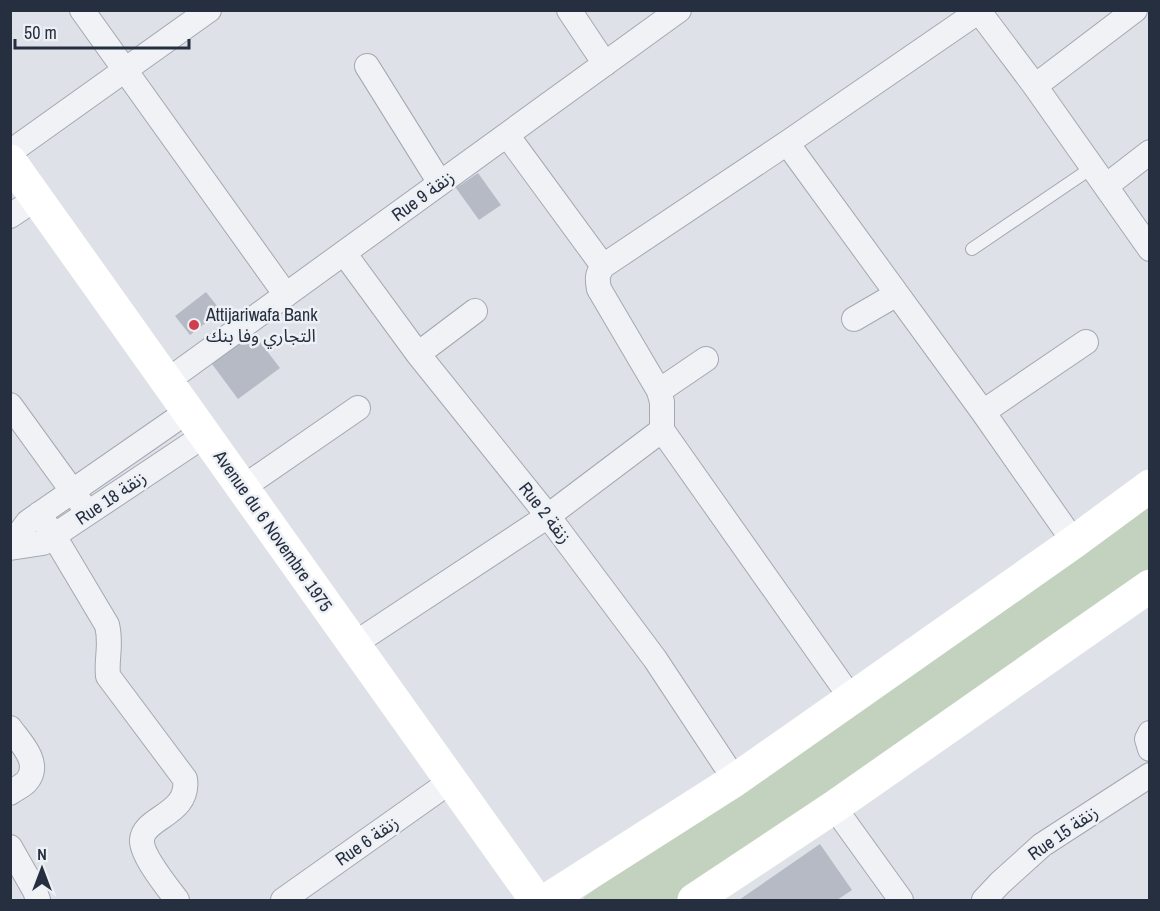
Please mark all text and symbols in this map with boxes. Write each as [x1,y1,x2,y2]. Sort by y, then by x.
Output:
scale bar [15,12,189,50]
text: 50 m [24,20,57,45]
street label: Rue 9 زنقة [386,164,459,227]
place label: Attijariwafa Bank التجاري وفا بنك [205,302,318,349]
marker: Attijariwafa Bank التجاري وفا بنك [187,318,201,332]
street label: Avenue du 6 Novembre 1975 [208,444,339,616]
street label: Rue 18 زنقة [70,465,151,530]
street label: Rue 2 زنقة [513,477,577,549]
street label: Rue 15 زنقة [1023,799,1103,866]
street label: Rue 6 زنقة [330,810,403,872]
north arrow [12,839,72,899]
text: N [37,843,47,865]

